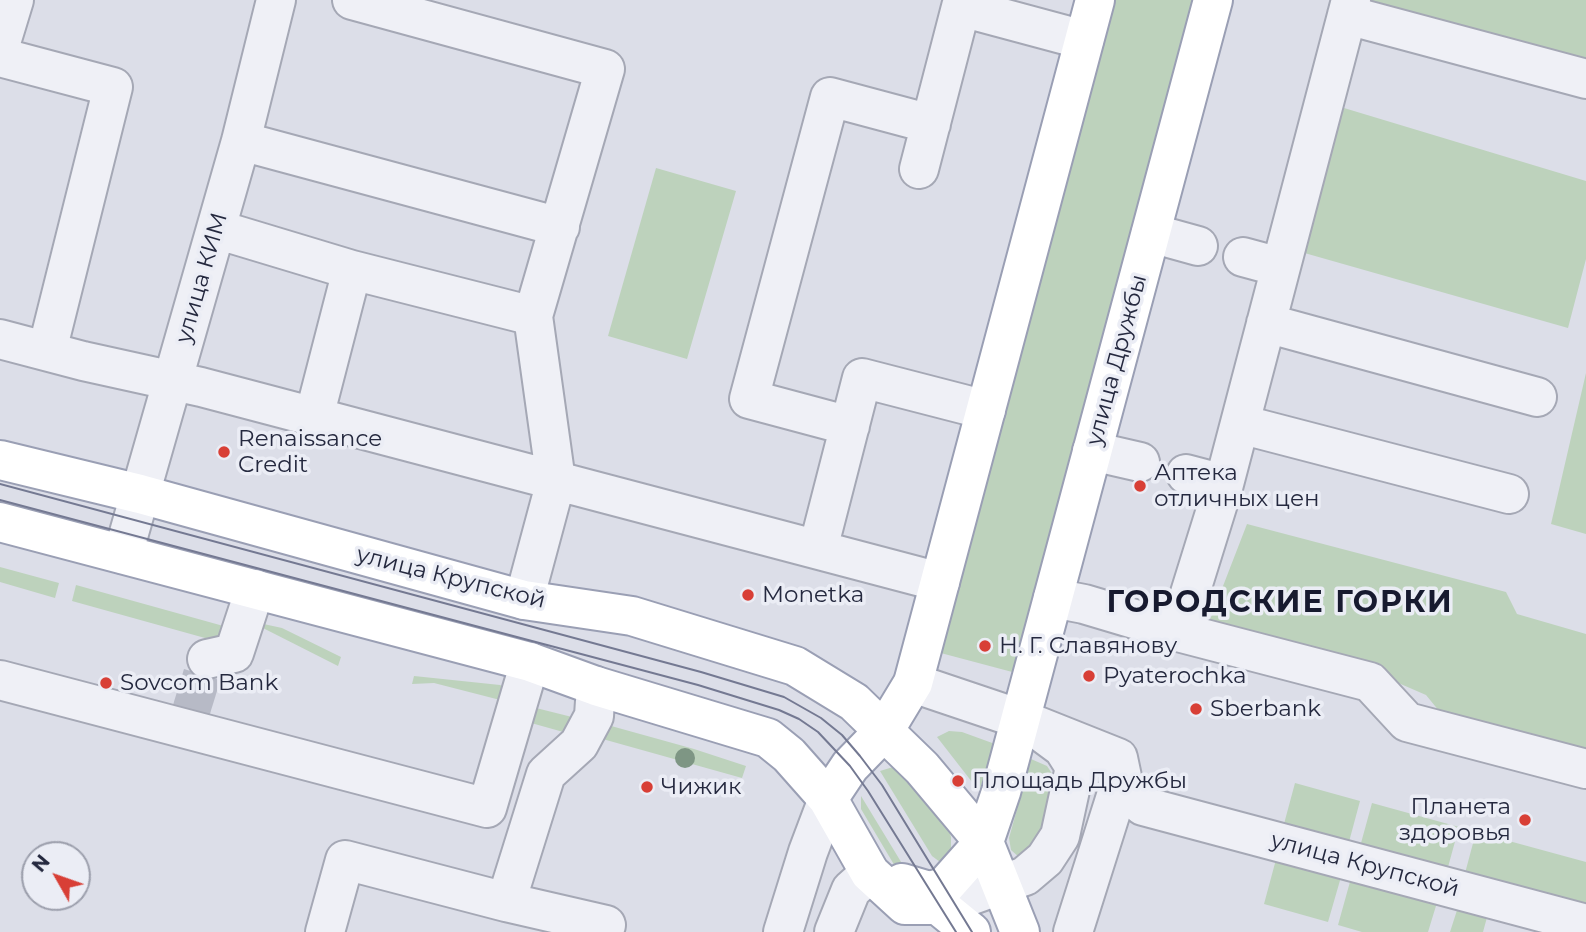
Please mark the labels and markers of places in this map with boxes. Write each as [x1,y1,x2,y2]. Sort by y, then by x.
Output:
place label: Renaissance Credit [238,425,382,479]
marker: Renaissance Credit [216,444,232,460]
place label: Аптека отличных цен [1154,459,1320,513]
marker: Аптека отличных цен [1132,478,1148,494]
place label: Monetka [762,581,864,609]
marker: Monetka [740,587,756,603]
place label: Н. Г. Славянову [999,632,1177,660]
marker: Н. Г. Славянову [977,638,993,654]
place label: Pyaterochka [1103,662,1247,690]
marker: Pyaterochka [1081,668,1097,684]
place label: Sovcom Bank [120,669,278,697]
marker: Sovcom Bank [98,675,114,691]
place label: Sberbank [1210,695,1321,723]
marker: Sberbank [1188,701,1204,717]
place label: Площадь Дружбы [972,767,1187,795]
place label: Чижик [661,773,741,801]
marker: Площадь Дружбы [950,773,966,789]
marker: Чижик [639,779,655,795]
place label: Планета здоровья [1399,793,1511,847]
marker: Планета здоровья [1517,812,1533,828]

